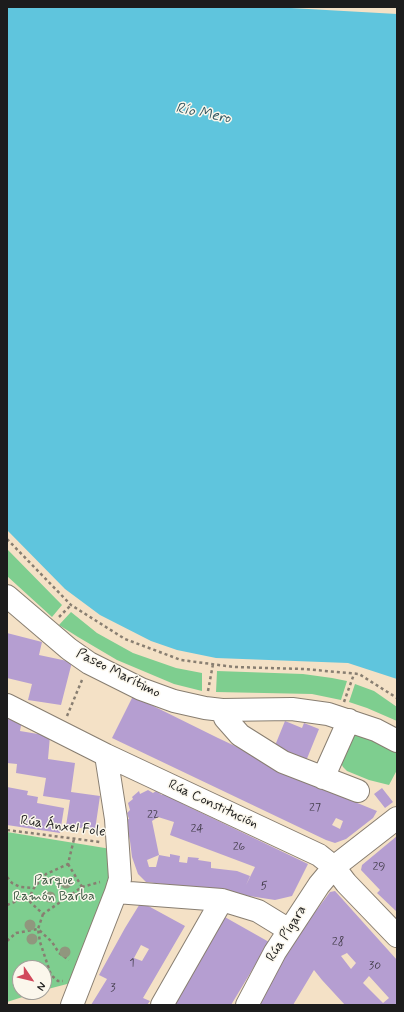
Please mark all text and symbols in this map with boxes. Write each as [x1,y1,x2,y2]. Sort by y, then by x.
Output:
water label: Río Mero [174,100,232,128]
street label: Paseo Marítimo [73,646,163,702]
street label: Rúa Constitución [165,777,261,833]
house number: 27 [309,801,321,815]
house number: 22 [147,808,159,822]
street label: Rúa Ánxel Fole [19,813,107,841]
house number: 24 [190,822,204,836]
house number: 26 [233,840,245,854]
house number: 29 [372,860,386,874]
park label: Parque Ramón Barba [13,873,95,906]
house number: 5 [260,879,268,893]
street label: Rúa Pígara [263,903,311,965]
house number: 28 [332,935,344,949]
house number: 1 [129,956,135,970]
house number: 30 [369,959,381,973]
north arrow [12,960,52,1000]
text: N [33,979,49,993]
house number: 3 [110,981,116,995]

